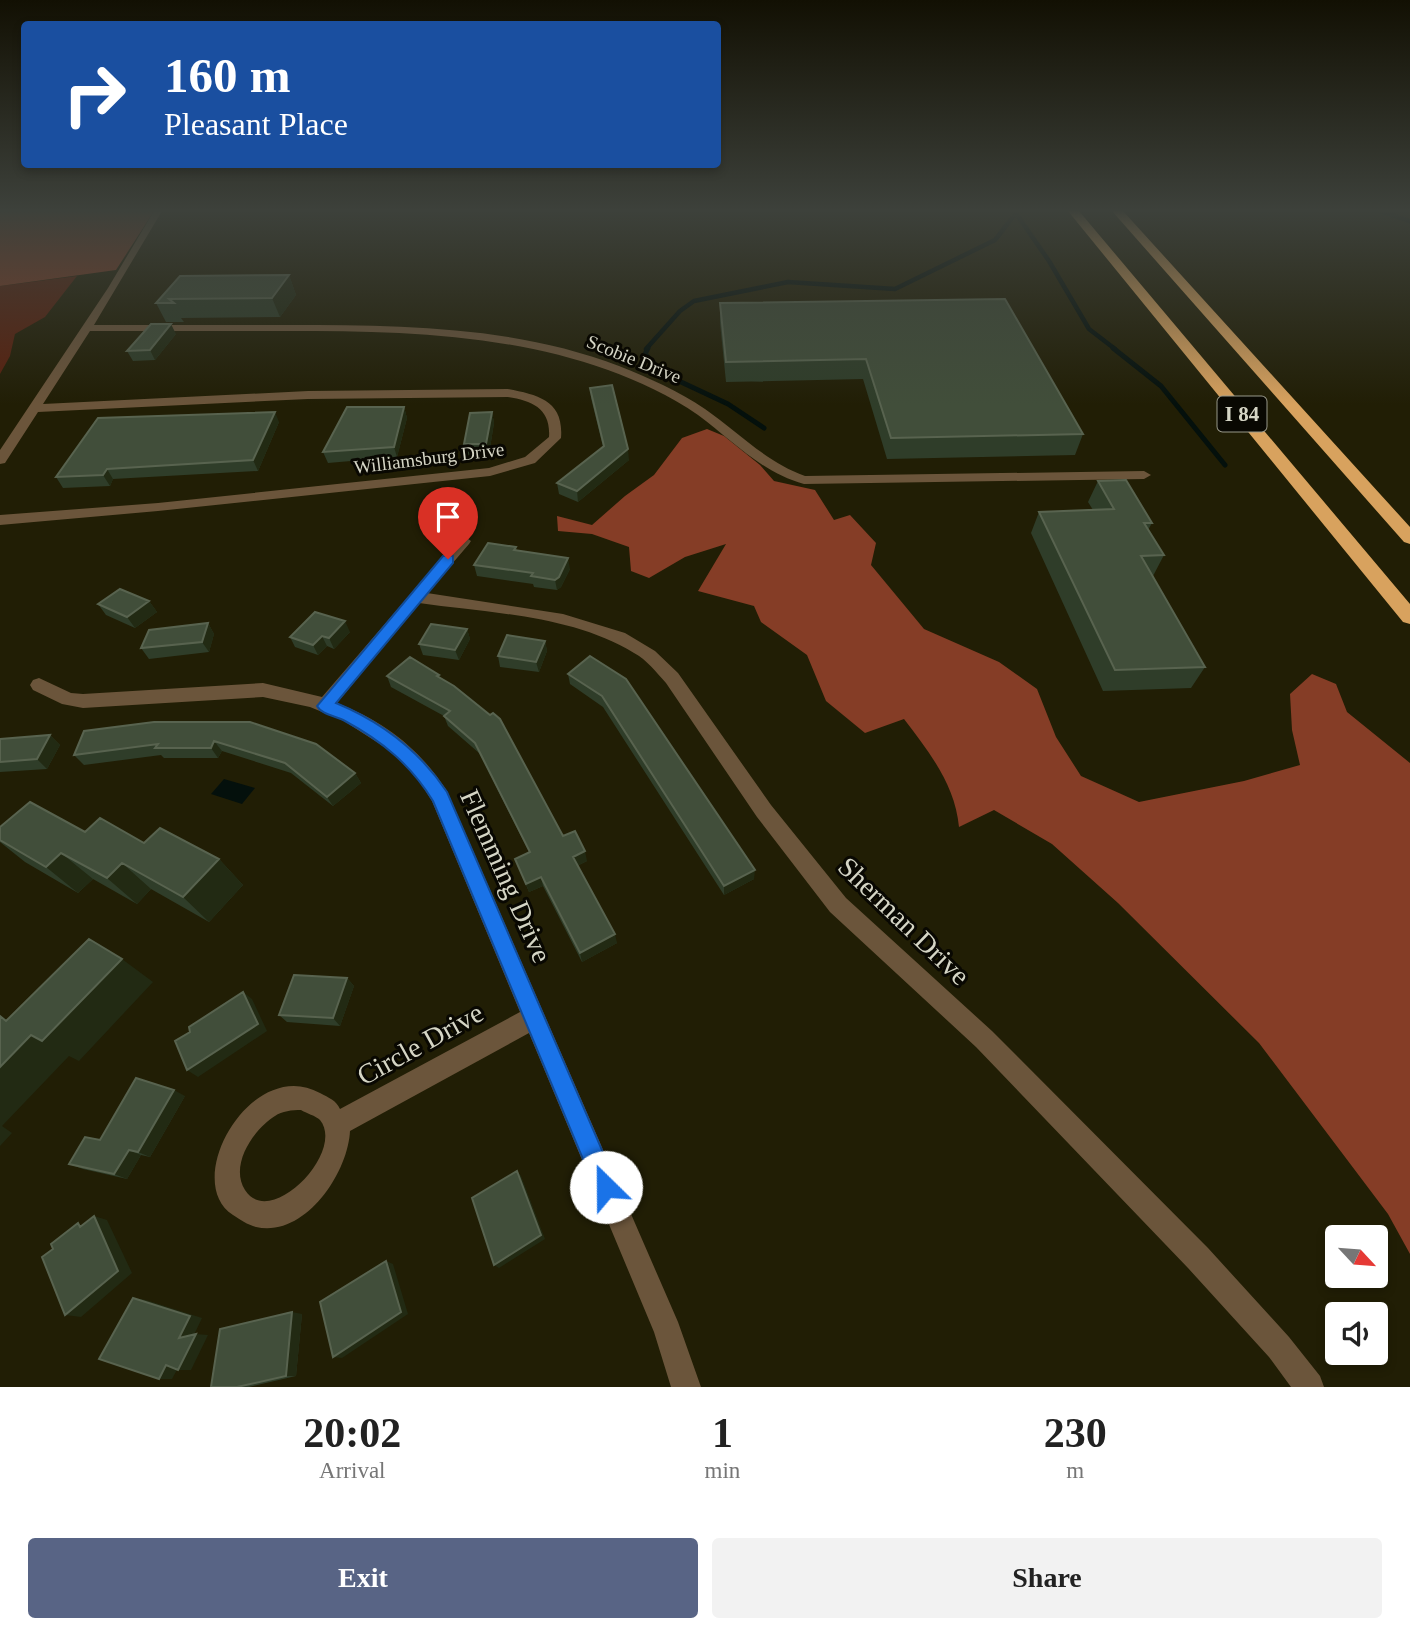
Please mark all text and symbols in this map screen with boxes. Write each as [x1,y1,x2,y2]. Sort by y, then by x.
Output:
text: 160 m [164,48,291,103]
icon: right [49,49,140,140]
text: Pleasant Place [164,106,348,142]
street label: Scobie Drive [584,331,684,387]
road number: I 84 [1218,396,1266,432]
street label: Williamsburg Drive [353,438,505,478]
pin [418,487,478,559]
icon: arrive [429,498,467,536]
street label: Flemming Drive [454,785,558,967]
street label: Sherman Drive [832,851,976,991]
street label: Circle Drive [352,997,488,1091]
position arrow [569,1150,643,1224]
north arrow [1325,1225,1388,1288]
map controls [1325,1225,1388,1365]
button: sound [1325,1302,1388,1365]
text: 20:02 [303,1410,401,1456]
text: 1 [712,1410,733,1456]
text: 230 [1044,1410,1107,1456]
text: Arrival [319,1458,386,1483]
text: min [705,1458,740,1483]
text: m [1066,1458,1084,1483]
button: Exit [28,1538,698,1618]
button: Share [712,1538,1382,1618]

